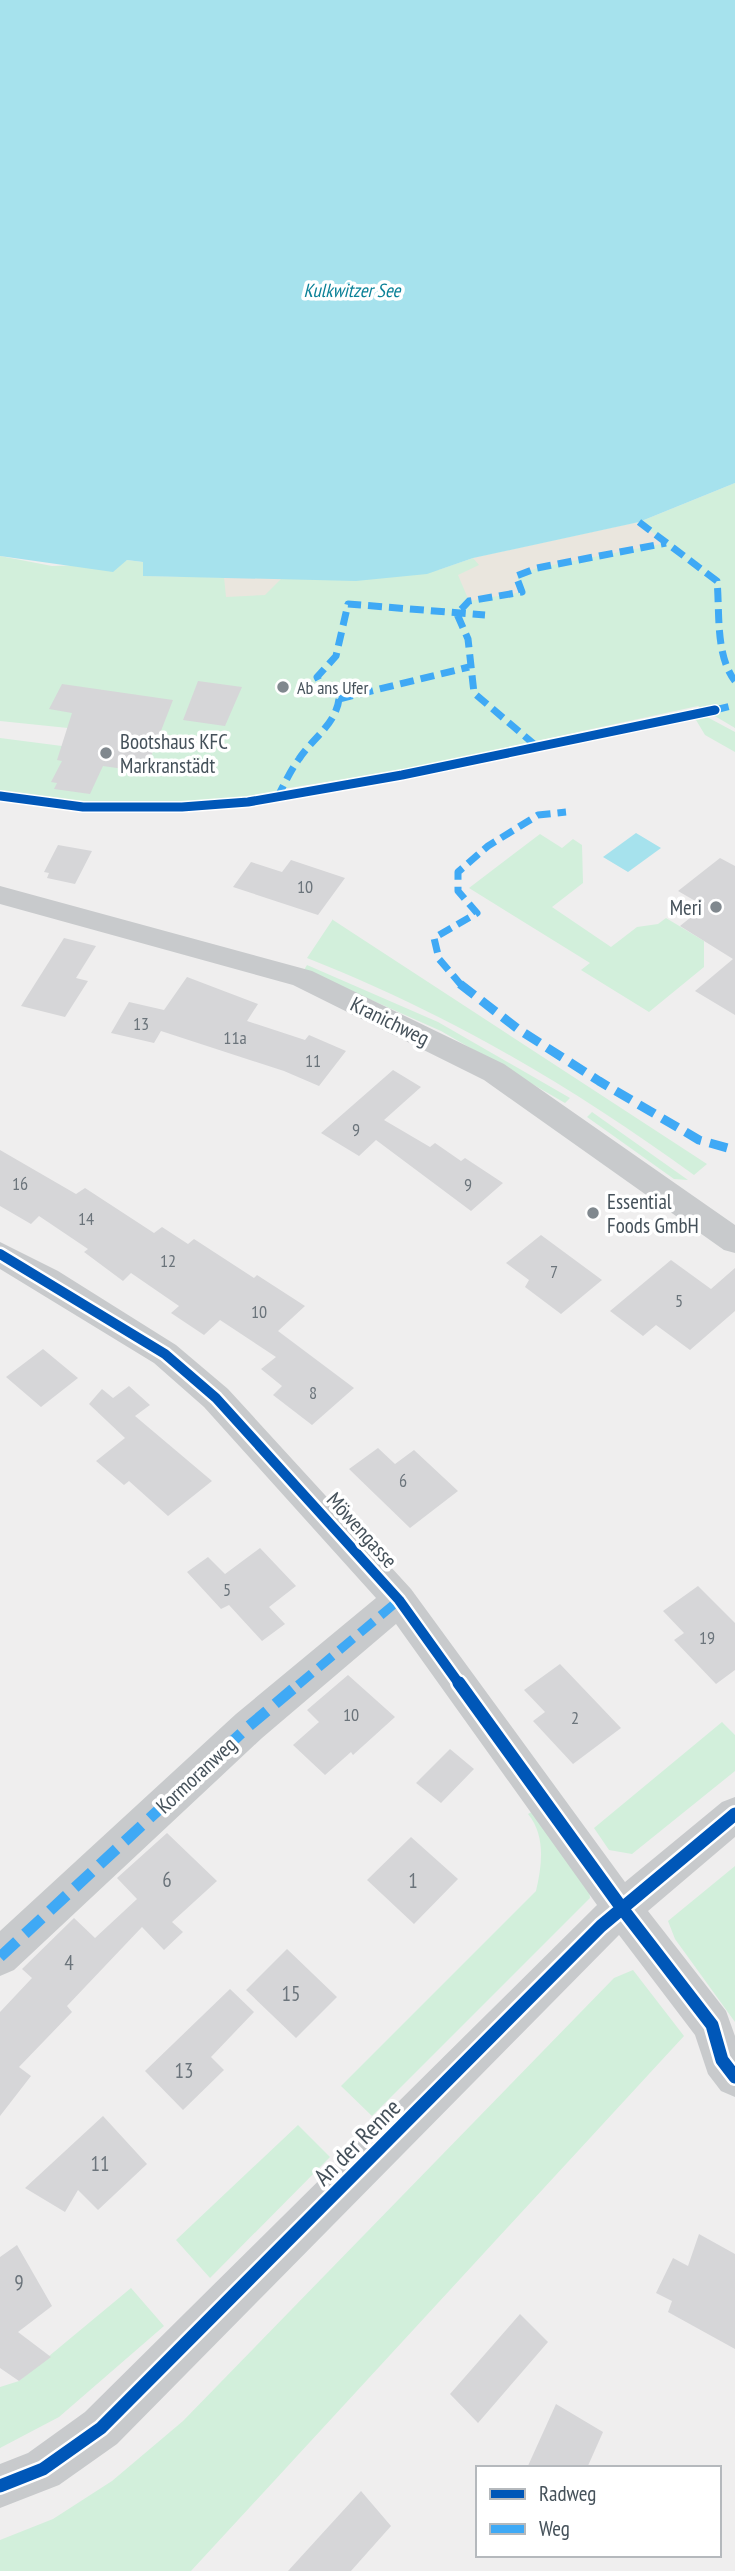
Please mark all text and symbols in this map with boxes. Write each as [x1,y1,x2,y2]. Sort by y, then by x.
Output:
water label: Kulkwitzer See [304,278,402,302]
place label: Ab ans Ufer [297,676,368,699]
marker: Ab ans Ufer [275,679,291,695]
place label: Bootshaus KFC Markranstädt [120,728,228,779]
marker: Bootshaus KFC Markranstädt [98,745,114,761]
house number: 10 [297,875,313,898]
place label: Meri [670,894,702,921]
marker: Meri [708,899,724,915]
street label: Kranichweg [346,990,434,1052]
house number: 13 [133,1012,149,1035]
house number: 11a [223,1026,247,1049]
house number: 11 [305,1049,321,1072]
house number: 9 [352,1118,360,1141]
house number: 16 [12,1172,28,1195]
house number: 9 [464,1173,472,1196]
place label: Essential Foods GmbH [607,1188,699,1239]
marker: Essential Foods GmbH [585,1205,601,1221]
house number: 14 [78,1207,94,1230]
house number: 12 [160,1249,176,1272]
house number: 7 [550,1260,558,1283]
house number: 5 [675,1289,683,1312]
house number: 10 [251,1300,267,1323]
house number: 8 [309,1381,317,1404]
house number: 6 [399,1469,407,1492]
street label: Möwengasse [321,1487,403,1573]
house number: 5 [223,1578,231,1601]
house number: 19 [699,1626,715,1649]
house number: 10 [343,1703,359,1726]
house number: 2 [571,1706,579,1729]
street label: Kormoranweg [150,1731,242,1819]
house number: 6 [162,1866,172,1893]
house number: 1 [408,1867,418,1894]
house number: 4 [64,1949,74,1976]
house number: 15 [282,1980,300,2007]
house number: 13 [175,2057,193,2084]
street label: An der Renne [307,2092,407,2192]
house number: 11 [91,2150,109,2177]
house number: 9 [14,2269,24,2296]
legend [476,2466,721,2557]
text: Radweg [539,2480,596,2507]
text: Weg [539,2515,570,2542]

